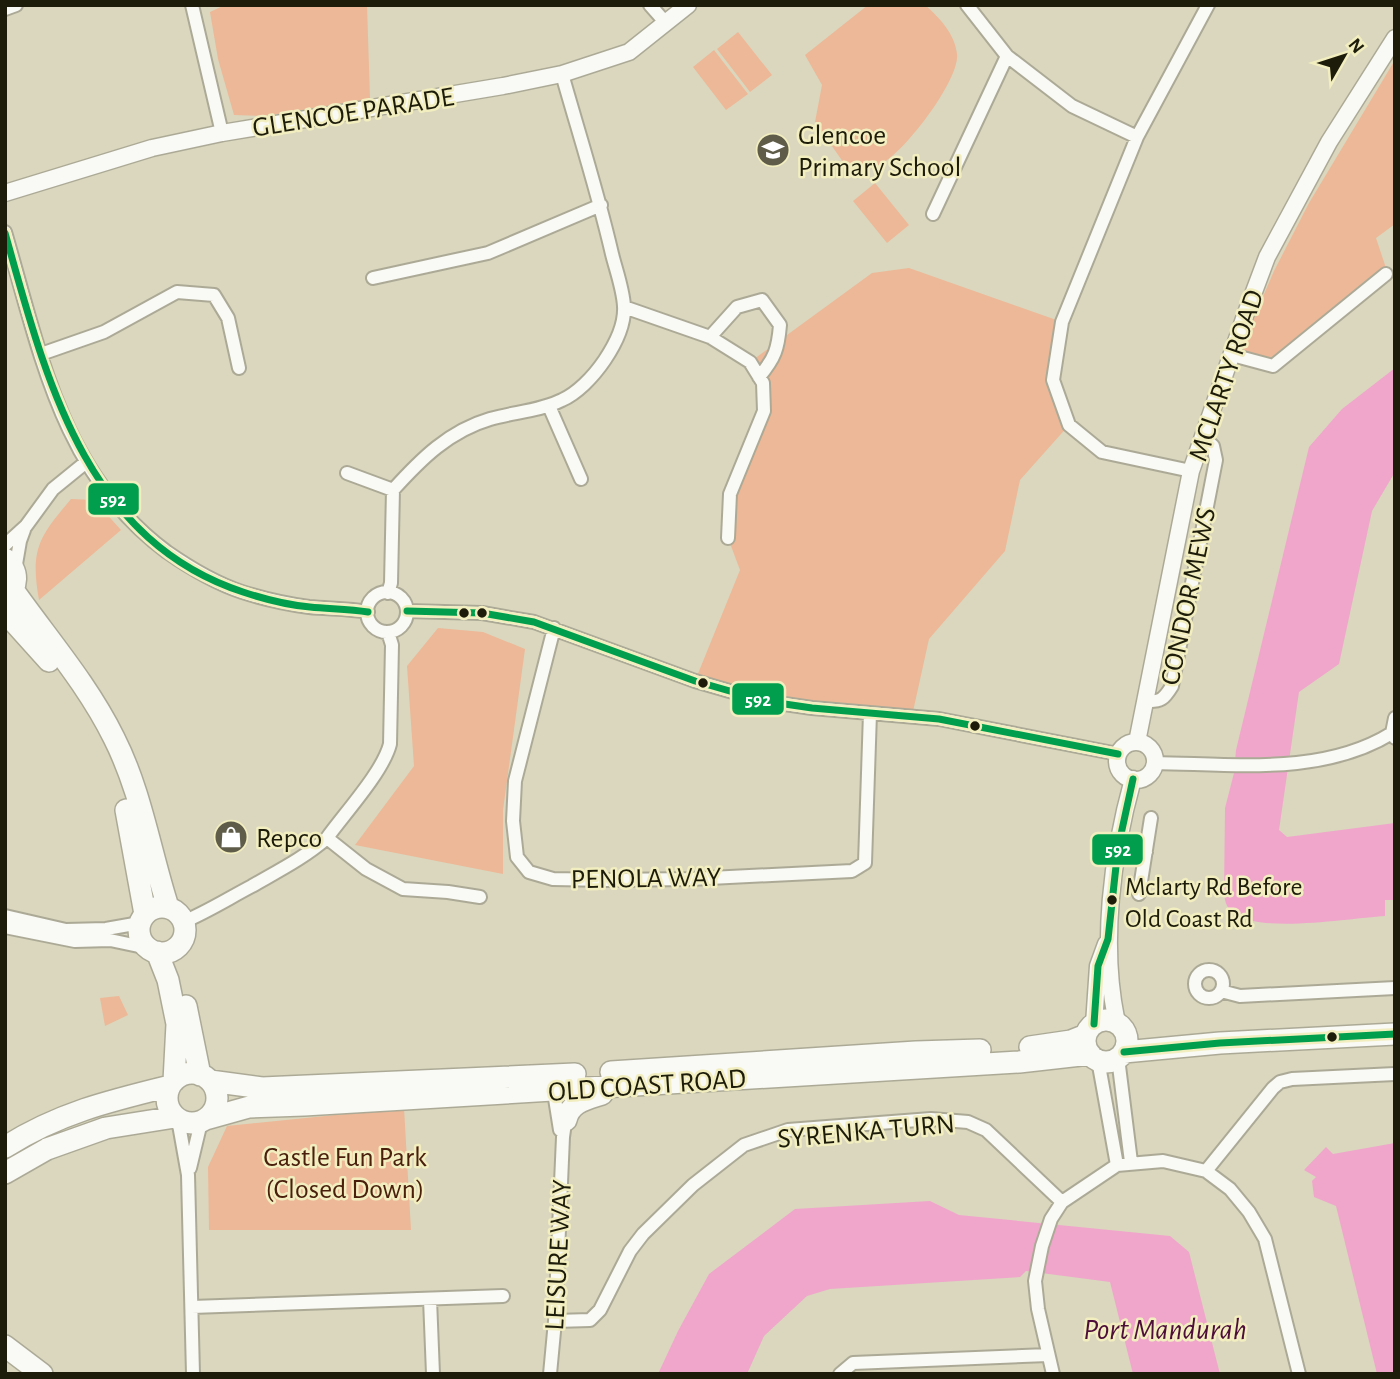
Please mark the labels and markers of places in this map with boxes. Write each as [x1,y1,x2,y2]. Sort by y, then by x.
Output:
place label: Glencoe Primary School [798,122,961,182]
school or university icon: Glencoe Primary School [754,131,792,169]
unlabelled marker [457,606,471,620]
unlabelled marker [475,606,489,620]
unlabelled marker [696,676,710,690]
unlabelled marker [968,719,982,733]
shop icon: Repco [212,818,250,856]
place label: Repco [256,825,322,853]
place label: Mclarty Rd Before Old Coast Rd [1125,874,1302,932]
marker: Mclarty Rd Before Old Coast Rd [1105,893,1119,907]
unlabelled marker [1325,1030,1339,1044]

